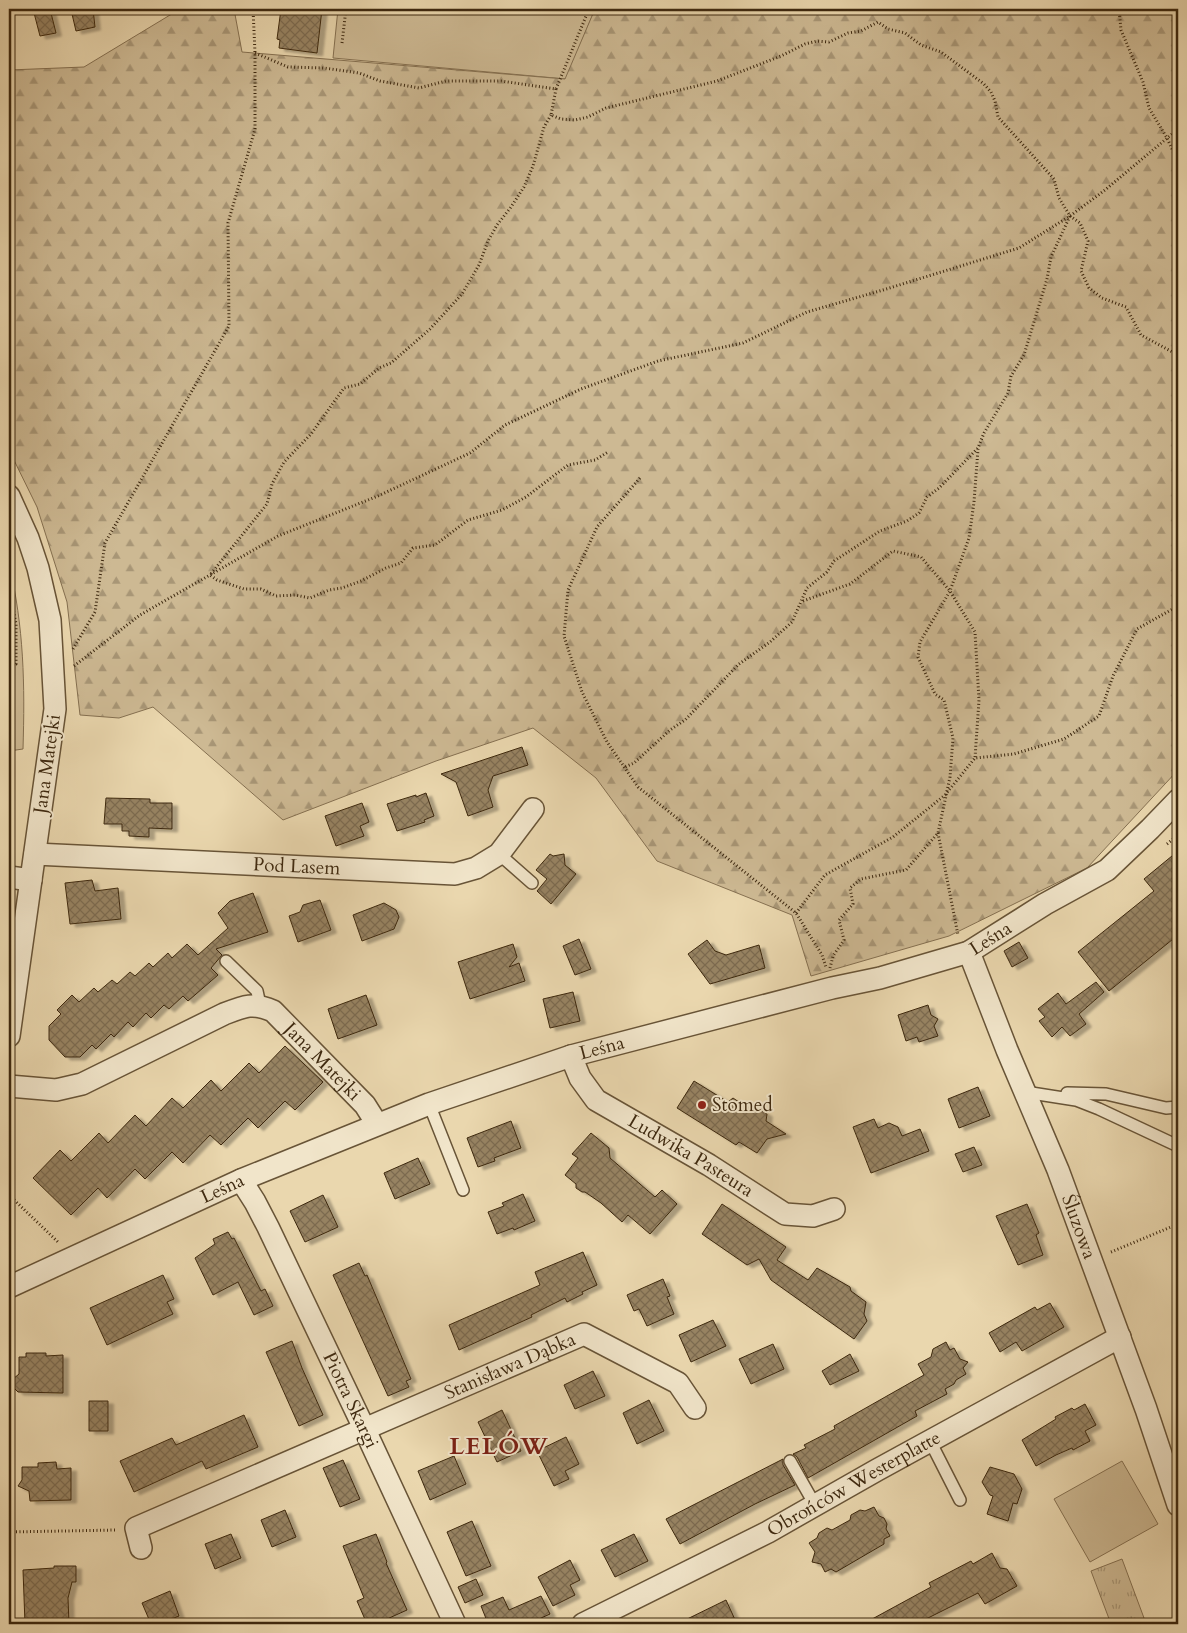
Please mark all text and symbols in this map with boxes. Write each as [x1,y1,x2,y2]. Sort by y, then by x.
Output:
street label: Jana Matejki [27,712,67,818]
street label: Pod Lasem [252,851,342,882]
street label: Leśna [964,915,1017,962]
street label: Jana Matejki [276,1014,367,1107]
street label: Leśna [577,1030,627,1066]
place label: Stomed [712,1092,773,1118]
marker: Stomed [696,1099,708,1111]
street label: Ludwika Pasteura [623,1108,759,1203]
street label: Leśna [196,1167,249,1210]
street label: Śluzowa [1055,1191,1103,1263]
street label: Stanisława Dąbka [440,1326,579,1406]
street label: Piotra Skargi [316,1347,385,1453]
street label: Obrońców Westerplatte [762,1425,945,1543]
district label: LELÓW [449,1430,549,1463]

